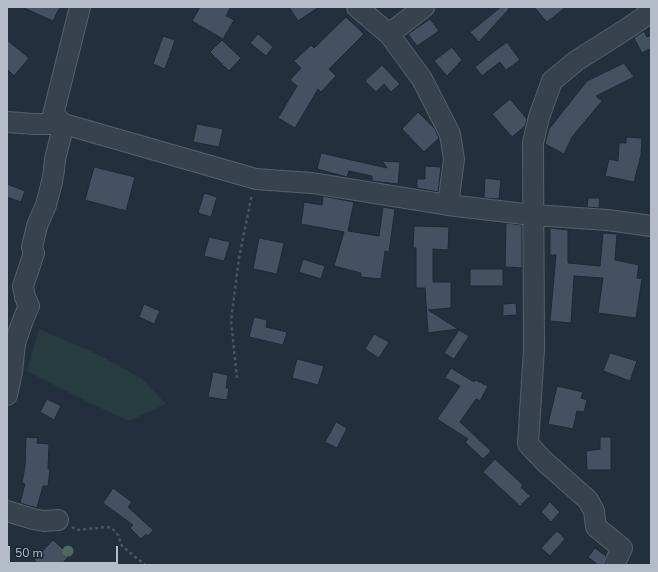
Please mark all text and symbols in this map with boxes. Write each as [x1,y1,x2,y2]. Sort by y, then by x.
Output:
scale bar [10,538,120,564]
text: 50 m [15,545,43,561]

